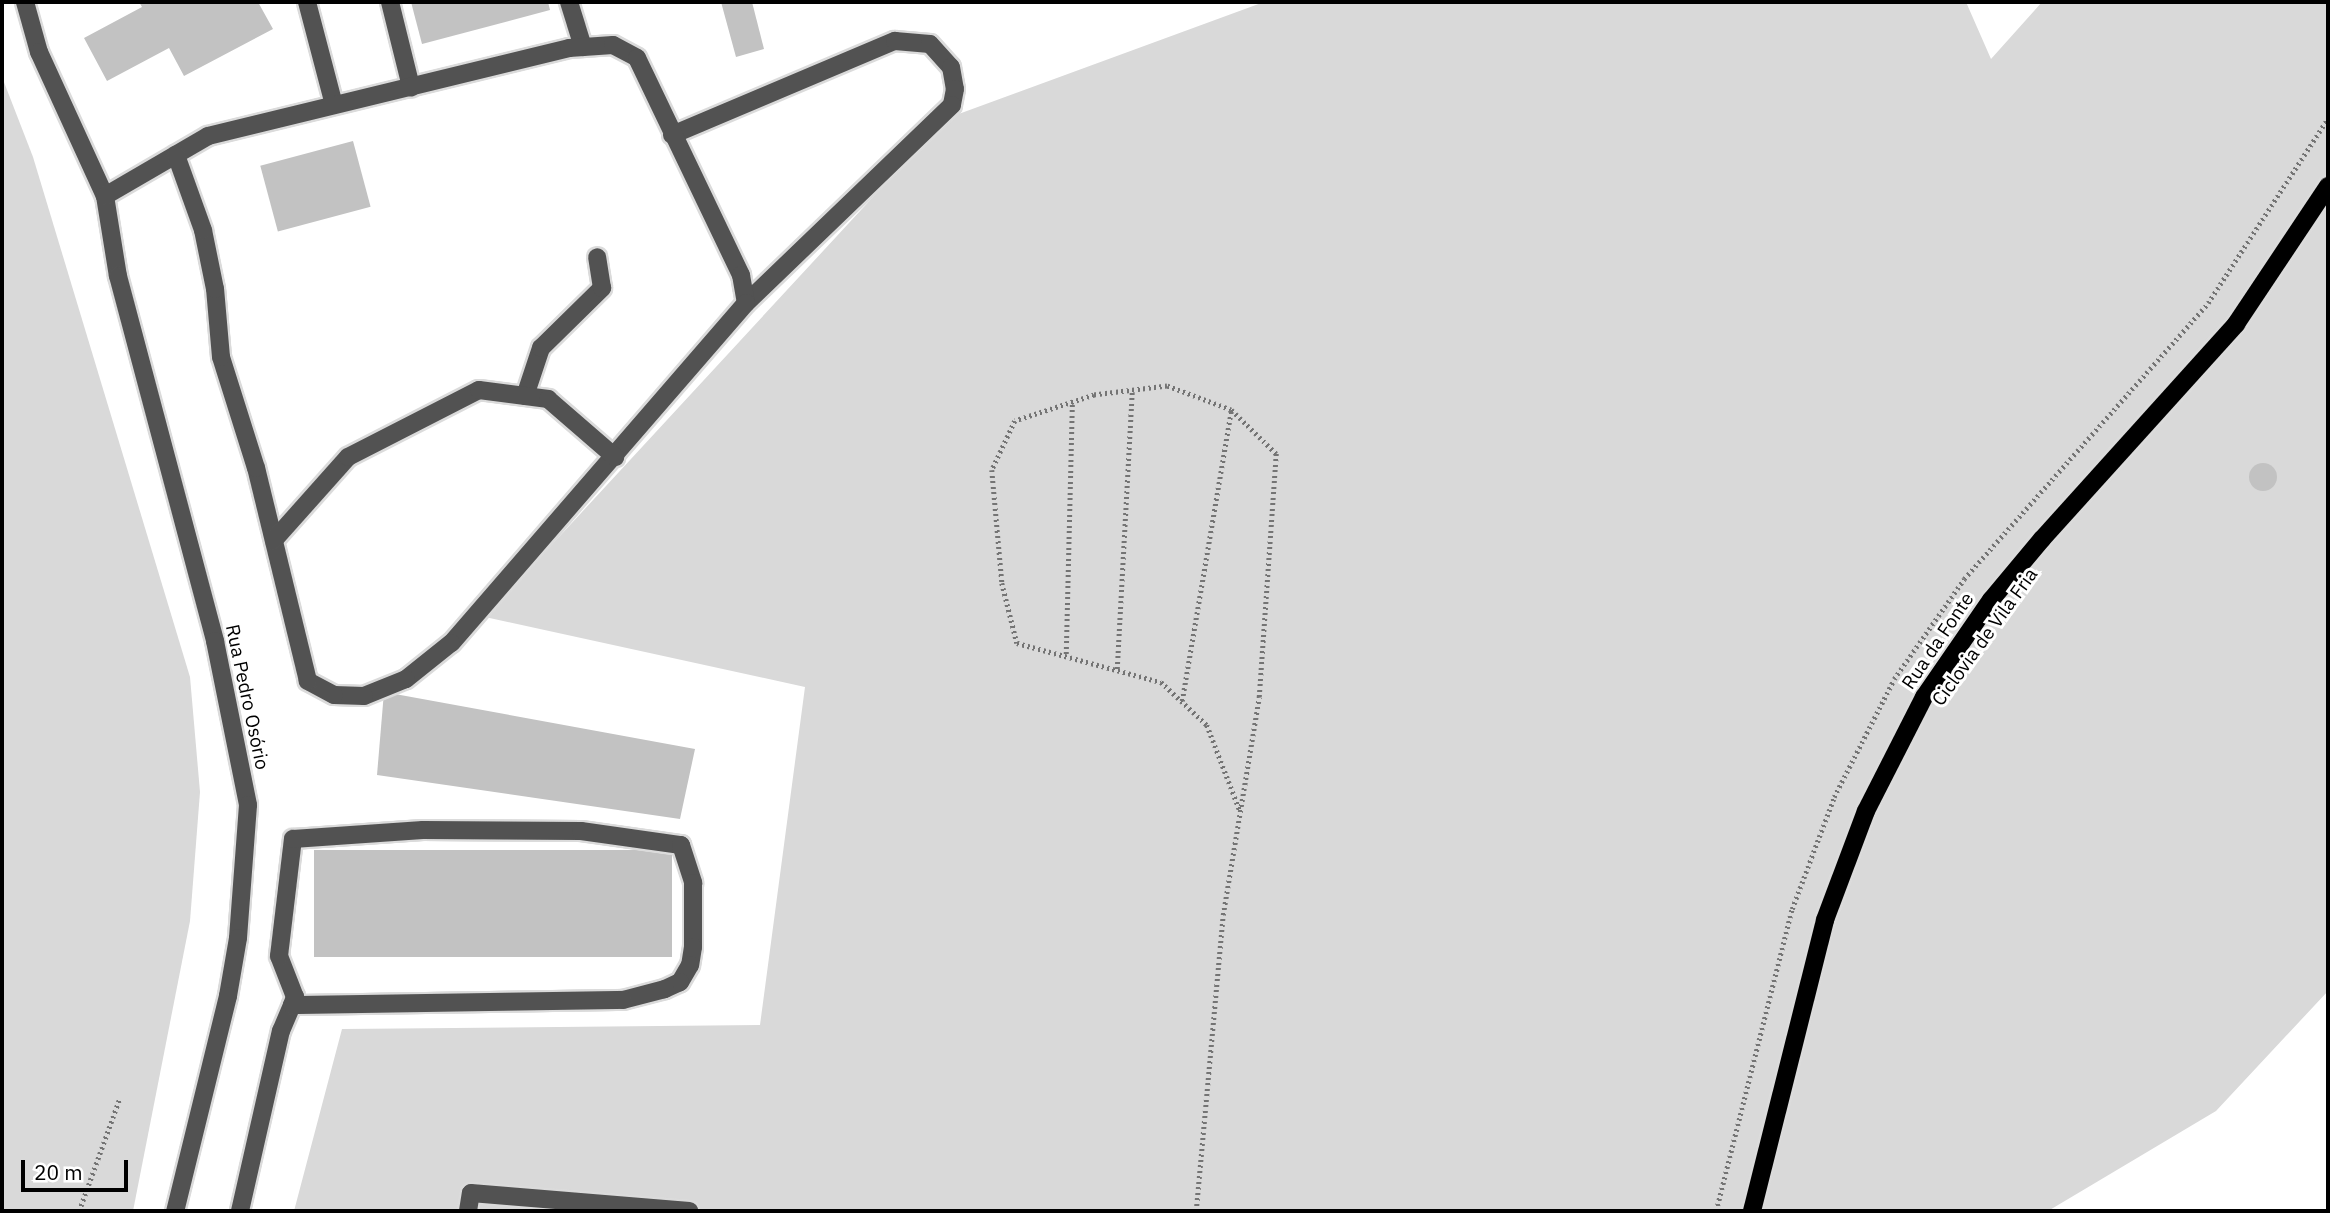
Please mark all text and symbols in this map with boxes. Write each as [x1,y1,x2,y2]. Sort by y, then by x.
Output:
street label: Ciclovia de Vila Fria [1927,564,2043,710]
street label: Rua da Fonte [1897,588,1979,694]
street label: Rua Pedro Osório [220,622,274,772]
scale bar [24,1146,131,1190]
text: 20 m [34,1158,83,1186]

